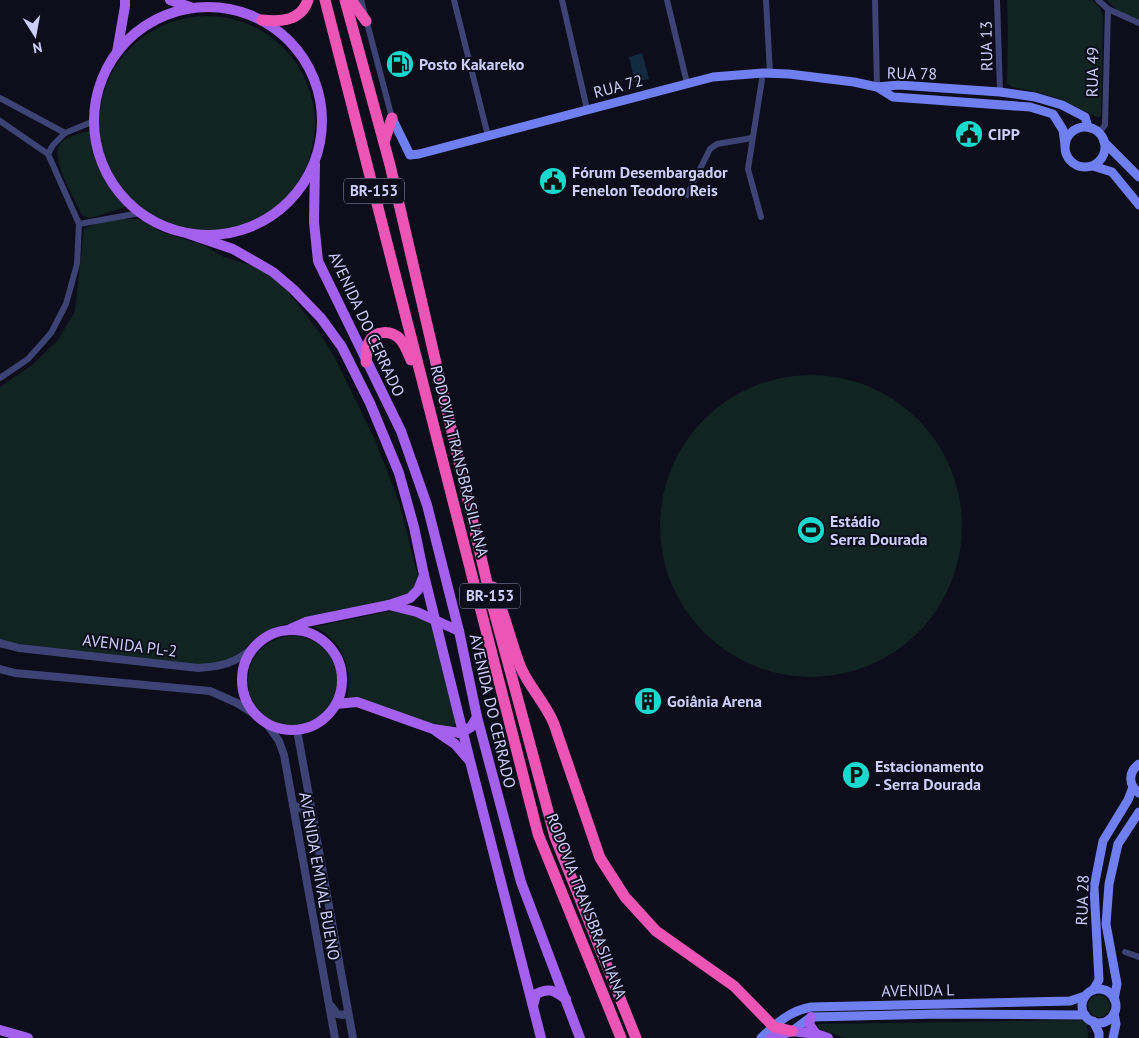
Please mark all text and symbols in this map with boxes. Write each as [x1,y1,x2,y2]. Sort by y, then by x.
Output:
north arrow [10,10,60,60]
street label: RUA 13 [976,21,996,71]
text: N [31,38,44,57]
street label: RUA 49 [1082,47,1102,97]
fuel station icon: Posto Kakareko [385,49,415,79]
place label: Posto Kakareko [419,54,525,74]
street label: RUA 78 [887,63,937,83]
street label: RUA 72 [591,70,645,102]
public building icon: CIPP [954,119,984,149]
place label: CIPP [988,124,1020,144]
place label: Fórum Desembargador Fenelon Teodoro Reis [572,162,728,200]
public building icon: Fórum Desembargador Fenelon Teodoro Reis [538,166,568,196]
road number: BR-153 [344,178,404,204]
street label: AVENIDA DO CERRADO [325,248,409,400]
street label: RODOVIA TRANSBRASILIANA [426,363,494,560]
place label: Estádio Serra Dourada [830,511,928,549]
sports icon: Estádio Serra Dourada [796,515,826,545]
road number: BR-153 [460,584,520,608]
street label: AVENIDA PL-2 [82,629,178,661]
street label: AVENIDA DO CERRADO [466,632,520,790]
building icon: Goiânia Arena [633,686,663,716]
place label: Goiânia Arena [667,691,762,711]
place label: Estacionamento - Serra Dourada [875,756,984,794]
parking icon: Estacionamento - Serra Dourada [841,760,871,790]
street label: AVENIDA EMIVAL BUENO [295,790,345,962]
street label: RODOVIA TRANSBRASILIANA [542,810,632,1002]
street label: RUA 28 [1071,874,1093,926]
street label: AVENIDA L [881,979,955,1001]

